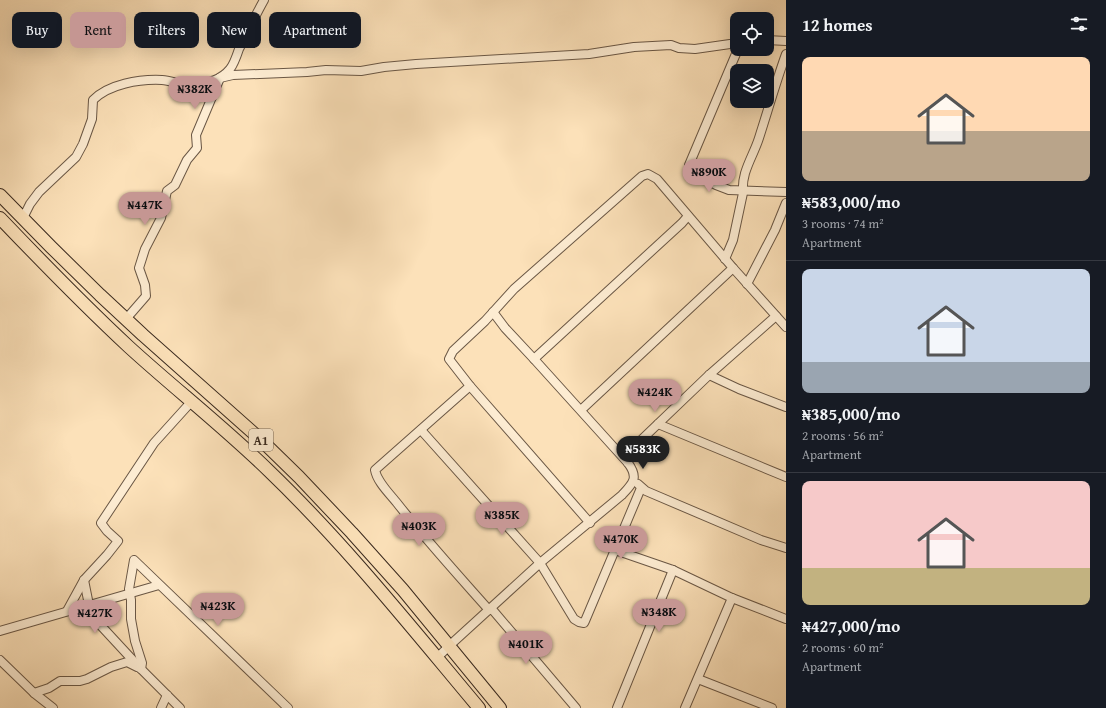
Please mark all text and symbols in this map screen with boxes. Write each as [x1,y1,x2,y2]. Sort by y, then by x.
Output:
chip: Buy [12,12,62,48]
chip: Rent [70,12,126,48]
chip: Filters [134,12,199,48]
chip: New [207,12,261,48]
chip: Apartment [269,12,361,48]
map controls [730,12,774,108]
button: locate [730,12,774,56]
text: 12 homes [802,12,873,37]
icon: filters [1068,13,1090,35]
button: layers [730,64,774,108]
pin: ₦382K [167,76,223,110]
text: ₦382K [177,79,213,98]
icon: home [910,83,982,155]
pin: ₦890K [681,159,737,193]
text: ₦890K [691,162,727,181]
text: ₦583,000/mo [802,189,900,214]
pin: ₦447K [117,192,173,226]
text: ₦447K [127,195,163,214]
text: 3 rooms · 74 m² [802,214,884,233]
text: Apartment [802,233,862,252]
icon: home [910,295,982,367]
pin: ₦424K [627,379,683,413]
text: ₦424K [637,382,673,401]
text: ₦385,000/mo [802,401,900,426]
text: 2 rooms · 56 m² [802,426,884,445]
road number: A1 [249,429,273,451]
pin: ₦583K [615,436,671,470]
text: ₦583K [625,439,661,458]
text: Apartment [802,445,862,464]
pin: ₦385K [474,502,530,536]
text: ₦385K [484,505,520,524]
icon: home [910,507,982,579]
pin: ₦403K [391,513,447,547]
text: ₦403K [401,516,437,535]
pin: ₦470K [593,526,649,560]
text: ₦470K [603,529,639,548]
pin: ₦423K [190,593,246,627]
text: ₦423K [200,596,236,615]
pin: ₦348K [631,599,687,633]
pin: ₦427K [67,600,123,634]
text: ₦348K [641,602,677,621]
text: ₦427K [77,603,113,622]
text: ₦427,000/mo [802,613,900,638]
pin: ₦401K [498,631,554,665]
text: ₦401K [508,634,544,653]
text: 2 rooms · 60 m² [802,638,884,657]
text: Apartment [802,657,862,676]

